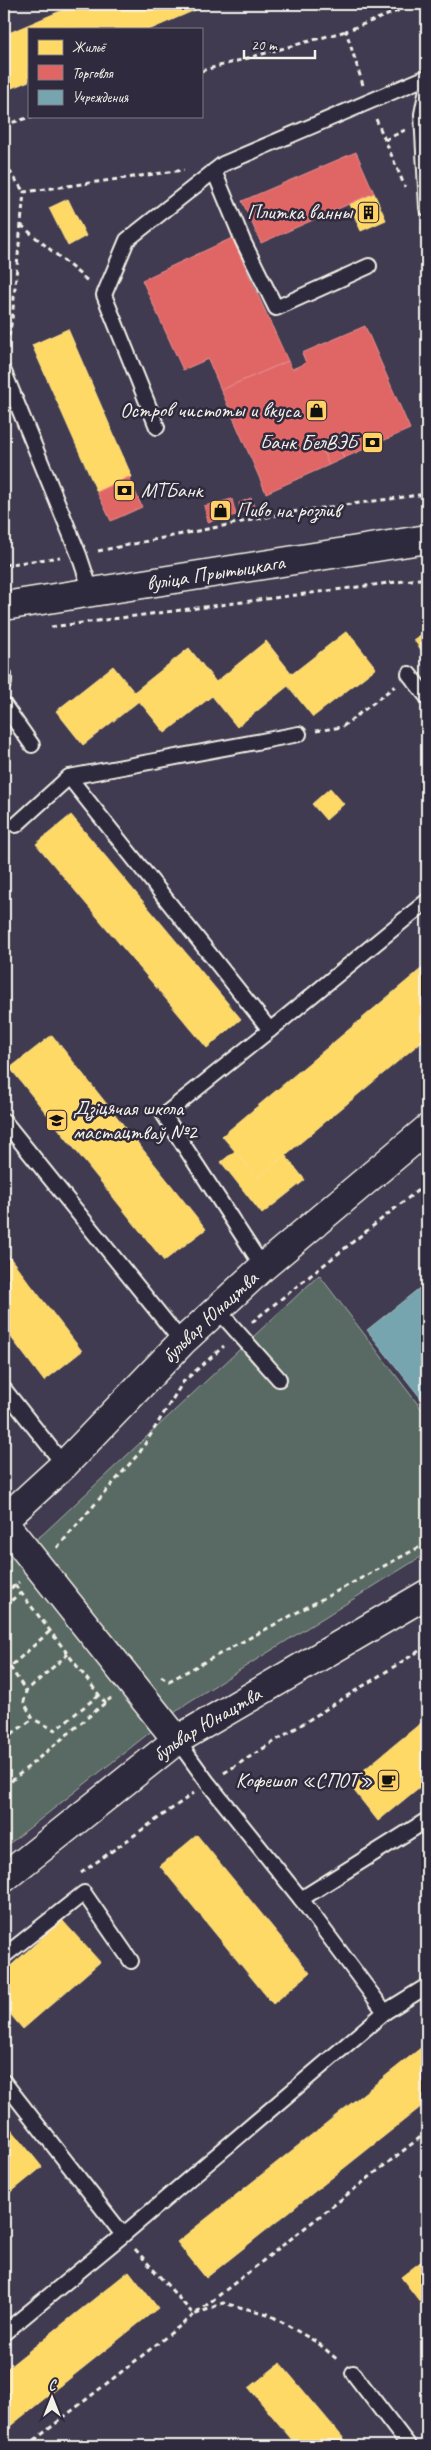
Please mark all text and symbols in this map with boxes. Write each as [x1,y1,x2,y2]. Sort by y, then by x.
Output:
legend [28,28,202,118]
scale bar [244,28,315,60]
text: 20 m [251,36,278,55]
text: Жильё [72,38,107,57]
text: Торговля [72,64,115,83]
text: Учреждения [72,88,129,107]
place label: Плитка ванны [247,199,354,225]
building icon: Плитка ванны [356,200,380,224]
place label: Остров чистоты и вкуса [120,397,302,423]
shop icon: Остров чистоты и вкуса [304,398,328,422]
place label: Банк БелВЭБ [260,429,360,455]
bank icon: Банк БелВЭБ [361,430,385,454]
place label: МТБанк [141,477,205,503]
bank icon: МТБанк [113,478,137,502]
place label: Пиво на розлив [236,497,345,524]
shop icon: Пиво на розлив [208,498,232,522]
street label: вуліца Прытыцкага [144,549,288,596]
place label: Дзіцячая школа мастацтваў №2 [73,1095,198,1145]
school or university icon: Дзіцячая школа мастацтваў №2 [45,1108,69,1132]
street label: бульвар Юнацтва [156,1264,265,1369]
street label: бульвар Юнацтва [147,1680,267,1768]
place label: Кофешоп «СПОТ» [236,1767,373,1793]
cafe icon: Кофешоп «СПОТ» [377,1768,401,1792]
north arrow [28,2372,78,2422]
text: С [49,2377,58,2394]

